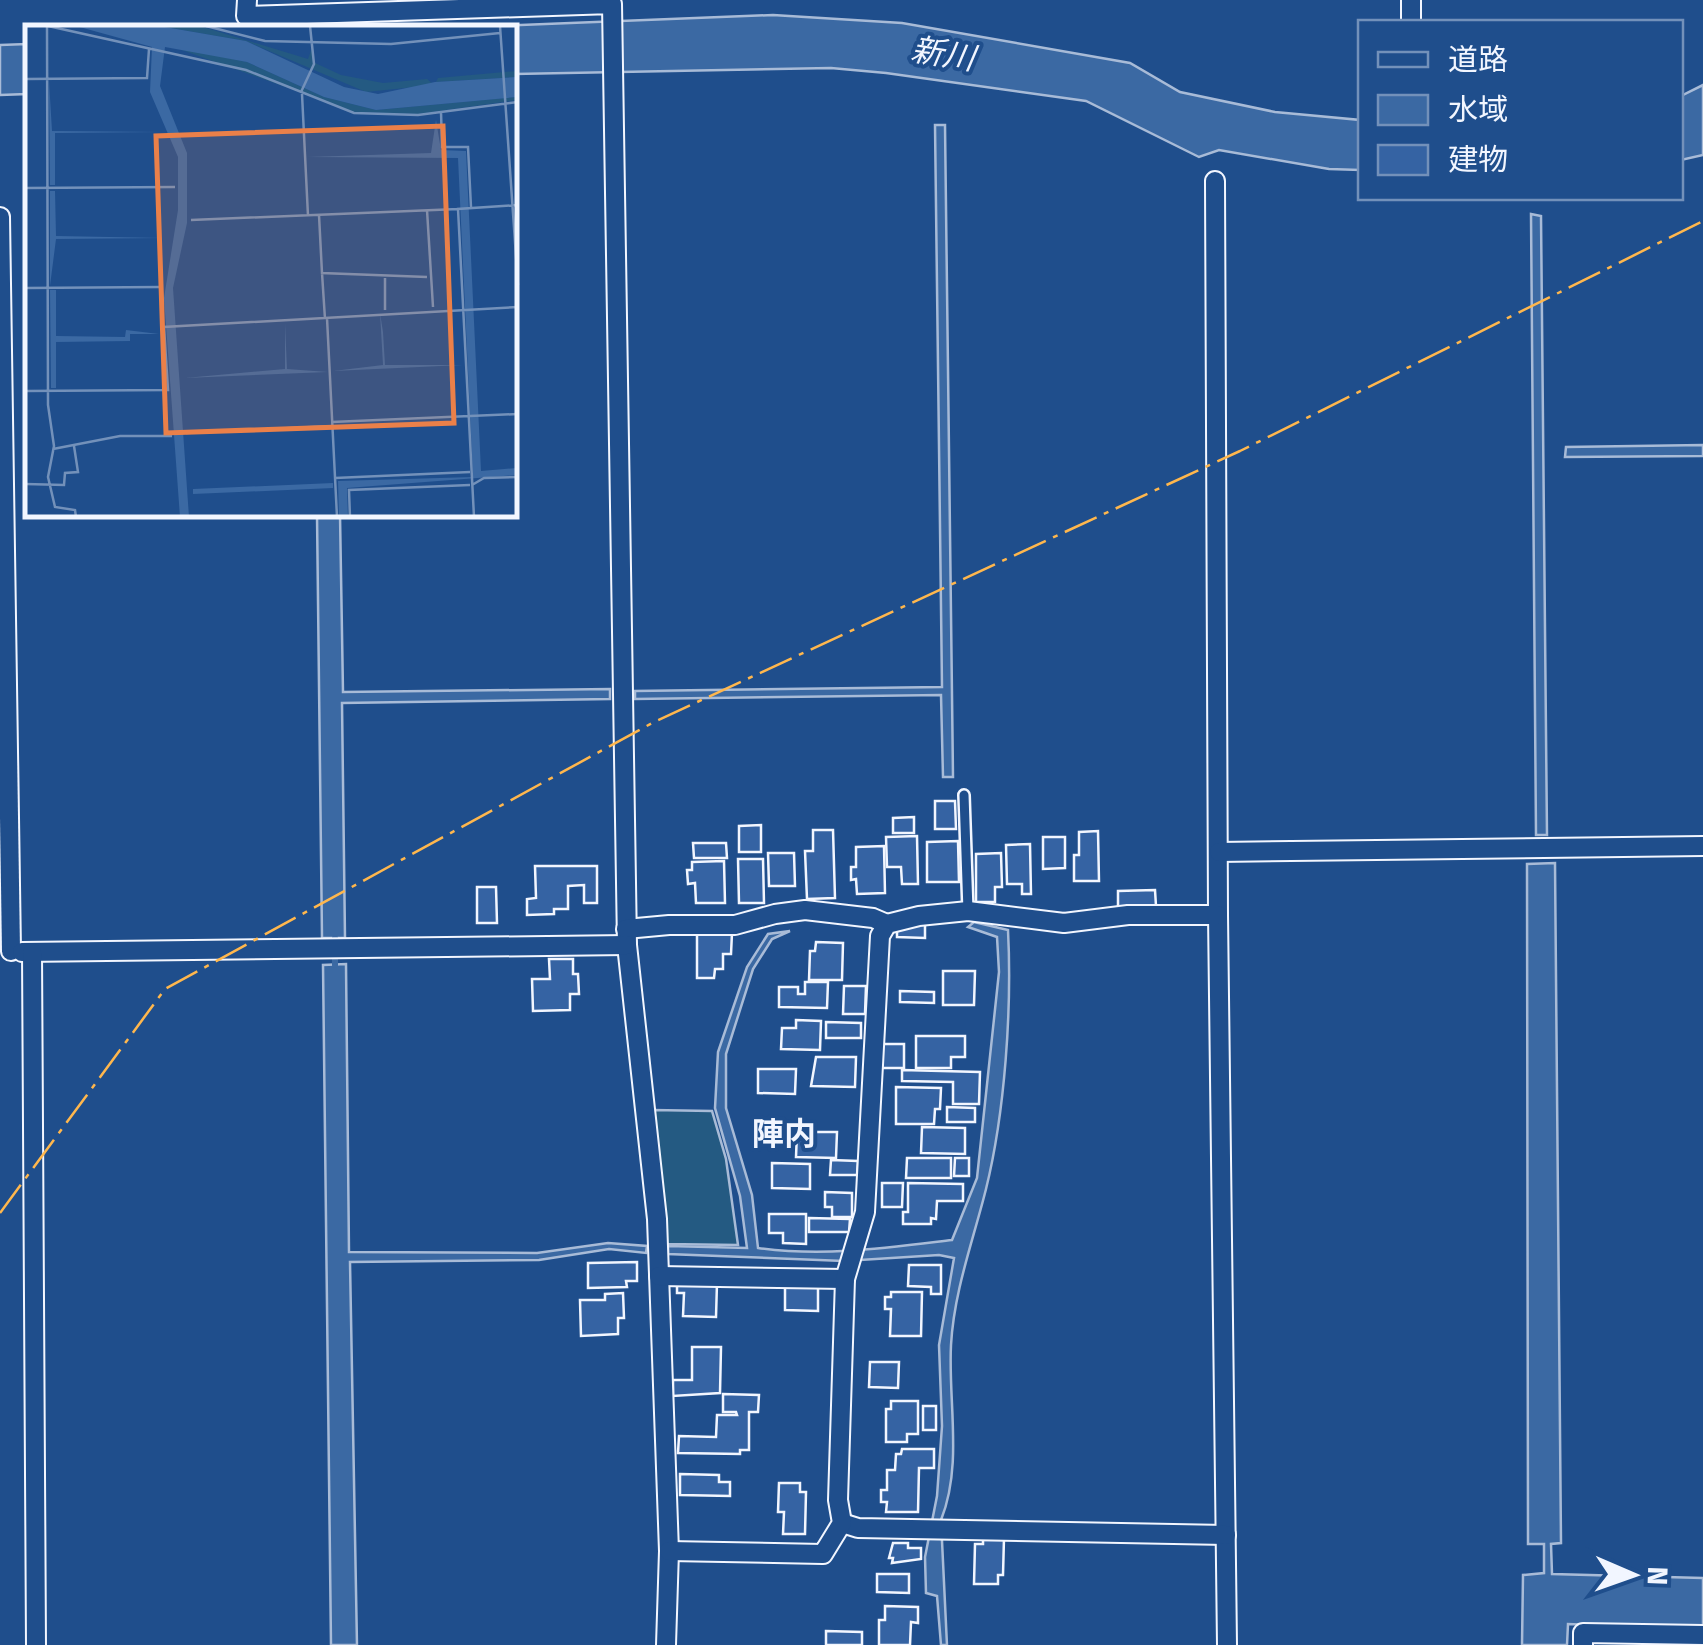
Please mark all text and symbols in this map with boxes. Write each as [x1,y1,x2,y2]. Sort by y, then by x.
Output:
legend [1358,20,1683,200]
inset map [25,25,518,518]
water label: 新川 [908,30,981,78]
text: 道路 [1448,42,1508,78]
text: 水域 [1448,92,1508,128]
text: 建物 [1448,142,1508,178]
district label: 陣内 [752,1115,816,1153]
north arrow [1583,1525,1683,1625]
text: N [1641,1566,1674,1586]

